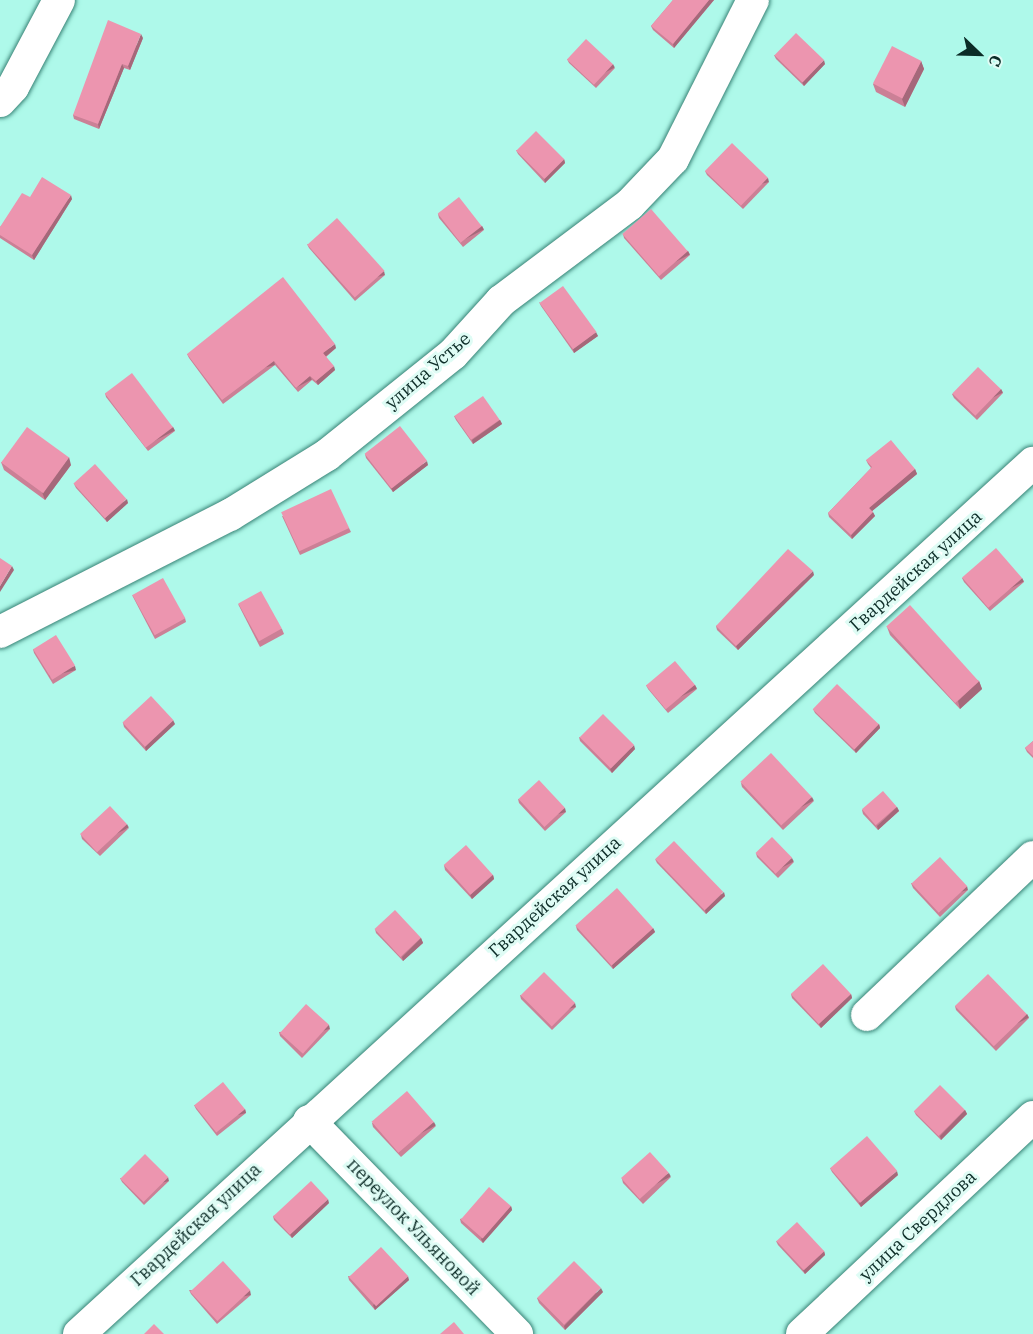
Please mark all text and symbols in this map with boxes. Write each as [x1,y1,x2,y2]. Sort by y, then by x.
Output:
north arrow [949,24,1009,84]
text: С [984,52,1007,70]
street label: улица Устье [381,328,475,414]
street label: Гвардейская улица [846,506,986,636]
street label: Гвардейская улица [485,832,625,962]
street label: переулок Ульяновой [342,1154,484,1300]
street label: Гвардейская улица [126,1159,266,1291]
street label: улица Свердлова [855,1166,981,1286]

